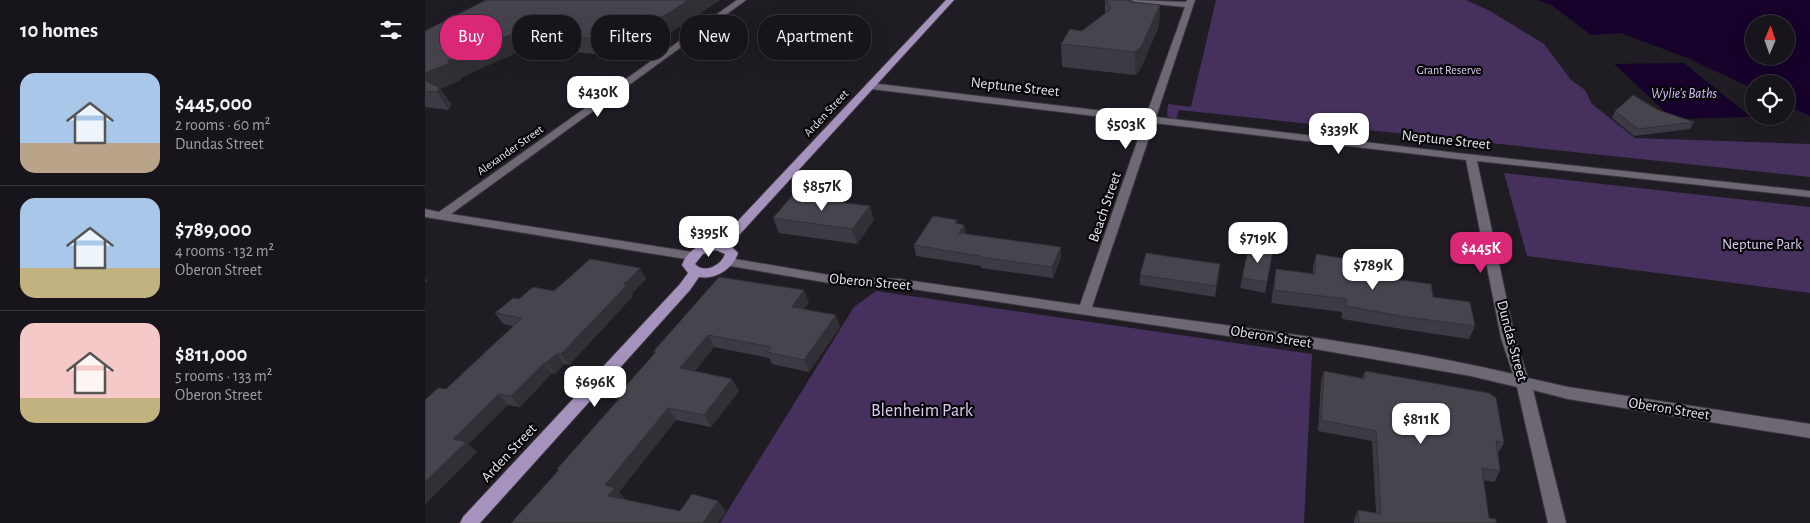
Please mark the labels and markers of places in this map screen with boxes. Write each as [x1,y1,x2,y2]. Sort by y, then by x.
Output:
pin: $430K [563,76,633,118]
pin: $503K [1091,108,1161,150]
pin: $339K [1304,112,1374,155]
pin: $857K [787,170,857,212]
pin: $395K [674,216,744,258]
pin: $719K [1223,222,1293,264]
pin: $445K [1446,232,1516,274]
pin: $789K [1338,248,1408,291]
pin: $696K [560,366,630,408]
pin: $811K [1386,402,1456,445]

